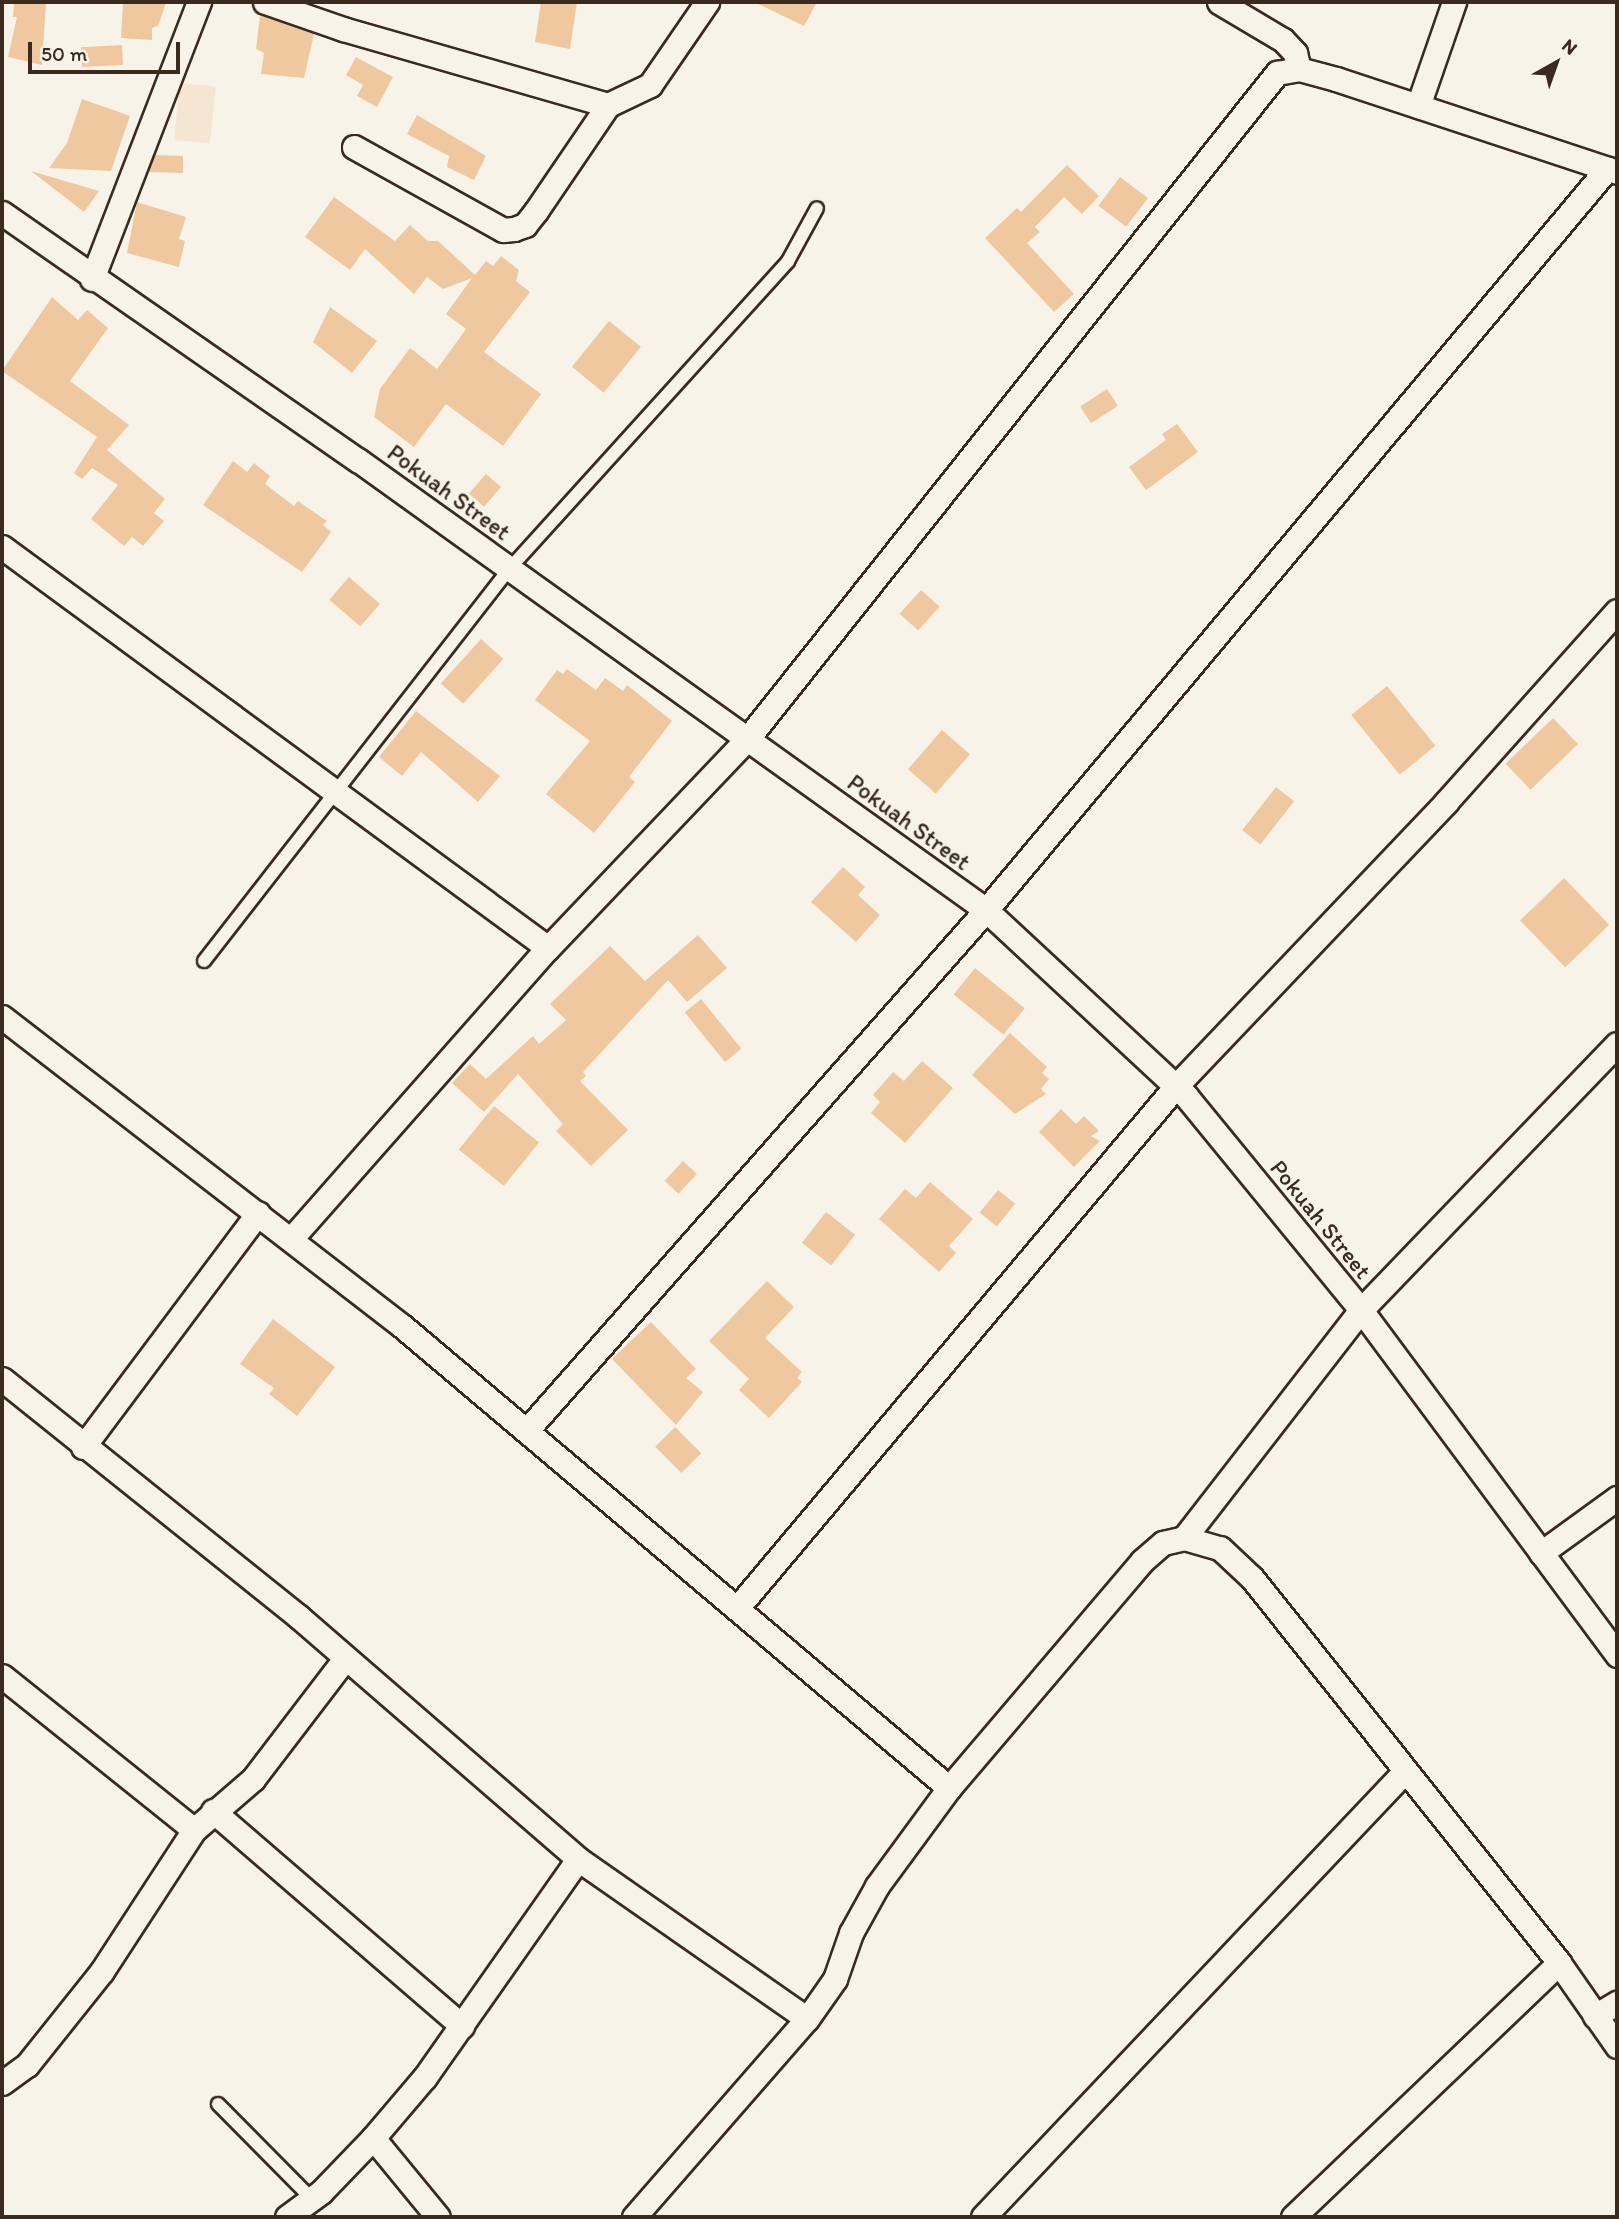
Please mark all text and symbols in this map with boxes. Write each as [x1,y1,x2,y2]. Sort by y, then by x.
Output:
scale bar [32,28,184,72]
north arrow [1521,28,1591,98]
text: N [1558,34,1582,59]
text: 50 m [41,41,87,66]
street label: Pokuah Street [382,438,516,546]
street label: Pokuah Street [842,768,976,876]
street label: Pokuah Street [1264,1154,1378,1284]

